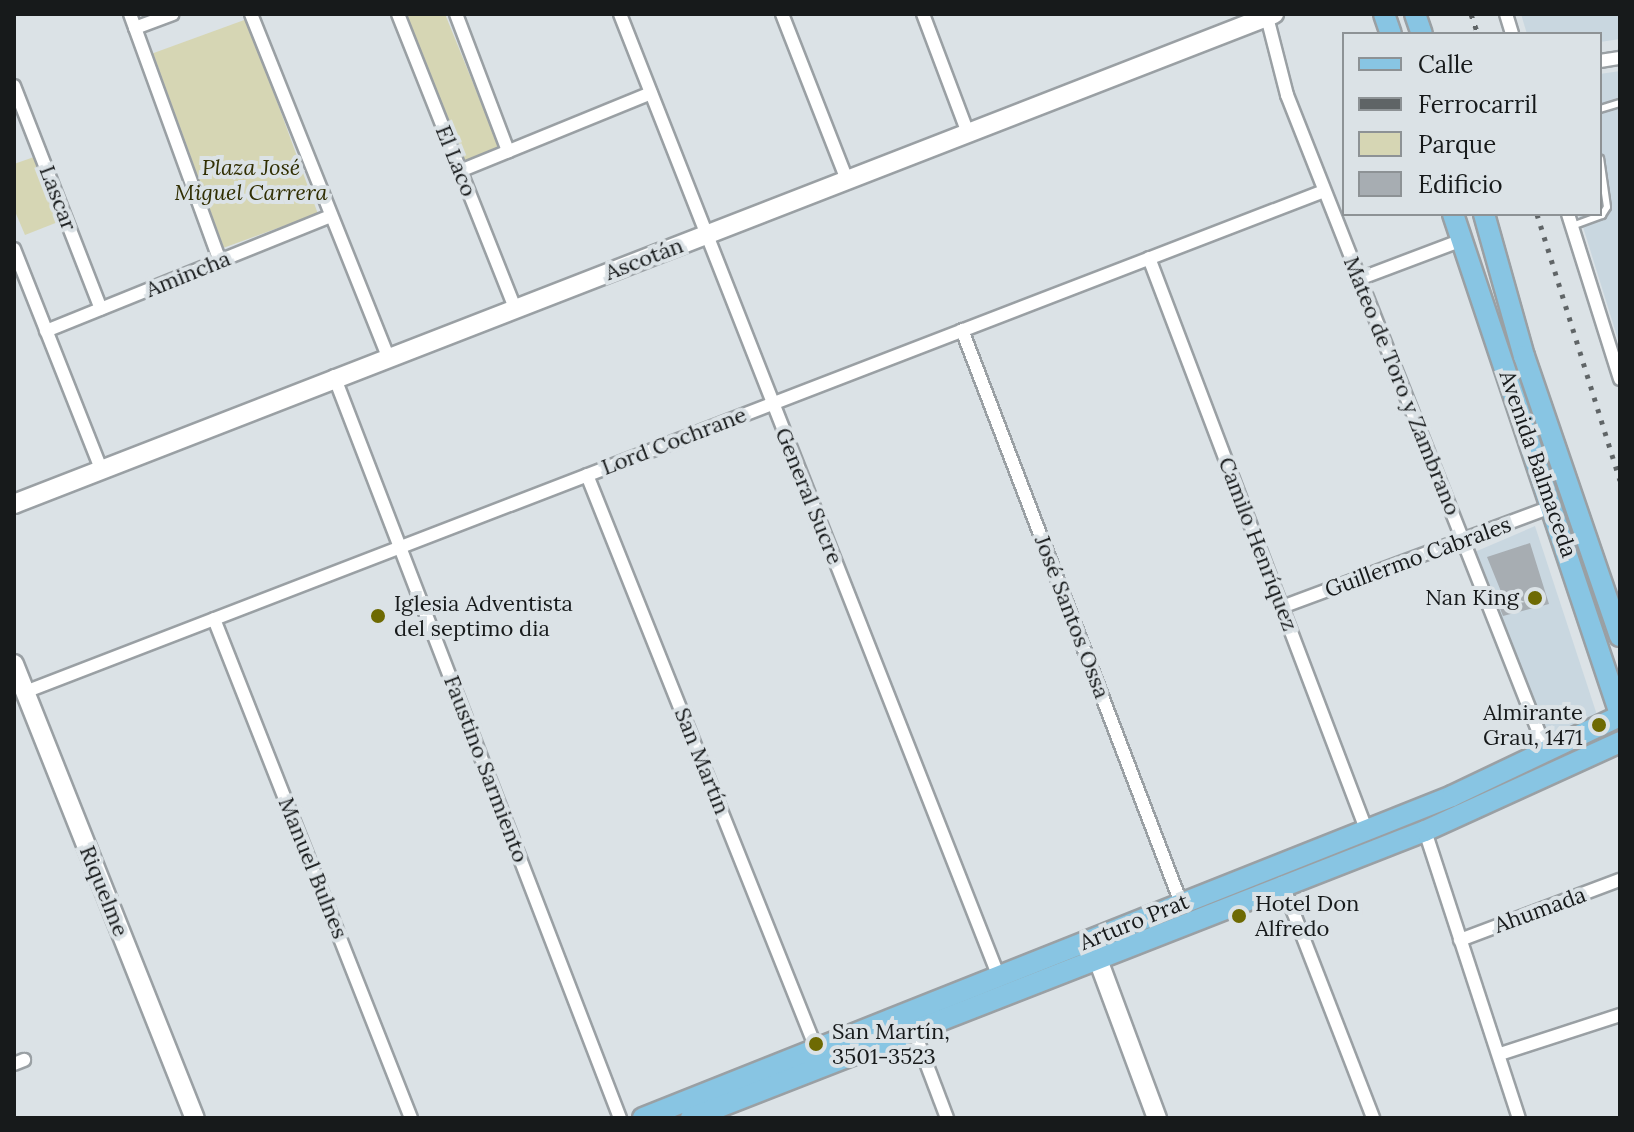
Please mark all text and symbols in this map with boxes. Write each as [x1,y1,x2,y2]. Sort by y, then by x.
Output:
legend [1342,32,1602,216]
text: Calle [1418,49,1473,80]
text: Ferrocarril [1418,89,1538,120]
street label: El Laco [430,122,482,200]
text: Parque [1418,129,1496,160]
park label: Plaza José Miguel Carrera [174,154,328,206]
street label: Lascar [34,162,82,234]
text: Edificio [1418,169,1503,200]
street label: Ascotán [601,232,687,286]
street label: Amincha [142,245,234,303]
street label: Mateo de Toro y Zambrano [1338,253,1466,519]
street label: Avenida Balmaceda [1494,367,1582,561]
street label: Lord Cochrane [598,401,750,481]
street label: General Sucre [770,424,848,568]
street label: Camilo Henríquez [1213,453,1303,635]
street label: Guillermo Cabrales [1321,511,1515,603]
street label: José Santos Ossa [1029,532,1115,702]
place label: Nan King [1425,585,1519,611]
marker: Nan King [1526,589,1544,607]
place label: Iglesia Adventista del septimo dia [394,590,573,642]
marker: Iglesia Adventista del septimo dia [369,607,387,625]
street label: Faustino Sarmiento [438,672,534,866]
place label: Almirante Grau, 1471 [1483,699,1583,750]
street label: San Martín [669,704,735,818]
marker: Almirante Grau, 1471 [1590,716,1608,734]
street label: Manuel Bulnes [273,794,353,942]
street label: Riquelme [74,842,134,940]
street label: Ahumada [1491,881,1589,939]
street label: Arturo Prat [1075,888,1193,956]
place label: Hotel Don Alfredo [1255,890,1359,942]
marker: Hotel Don Alfredo [1230,907,1248,925]
place label: San Martín, 3501-3523 [832,1018,950,1070]
marker: San Martín, 3501-3523 [807,1035,825,1053]

